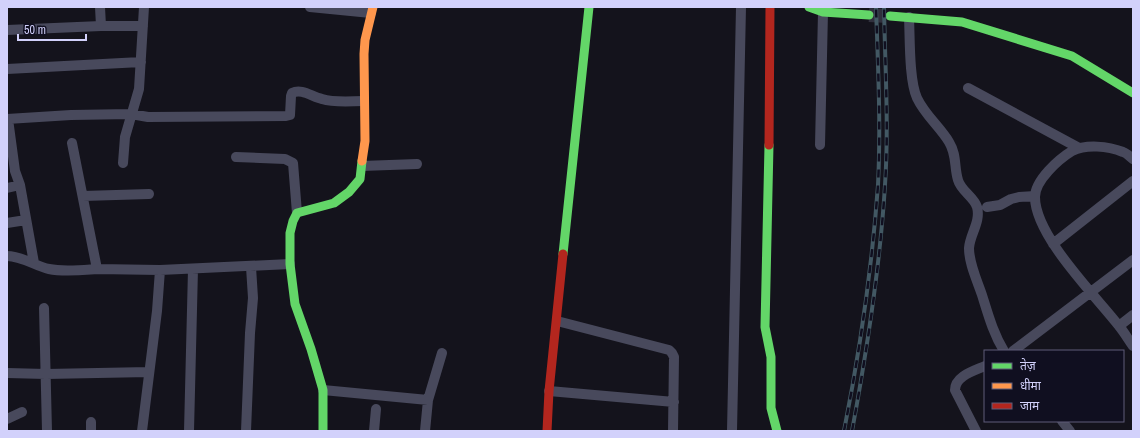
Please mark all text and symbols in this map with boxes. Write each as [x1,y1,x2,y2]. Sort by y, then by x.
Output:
scale bar [18,16,86,42]
text: 50 m [24,22,46,38]
legend [984,350,1124,422]
text: तेज़ [1020,358,1037,374]
text: धीमा [1020,378,1042,394]
text: जाम [1020,398,1040,414]

